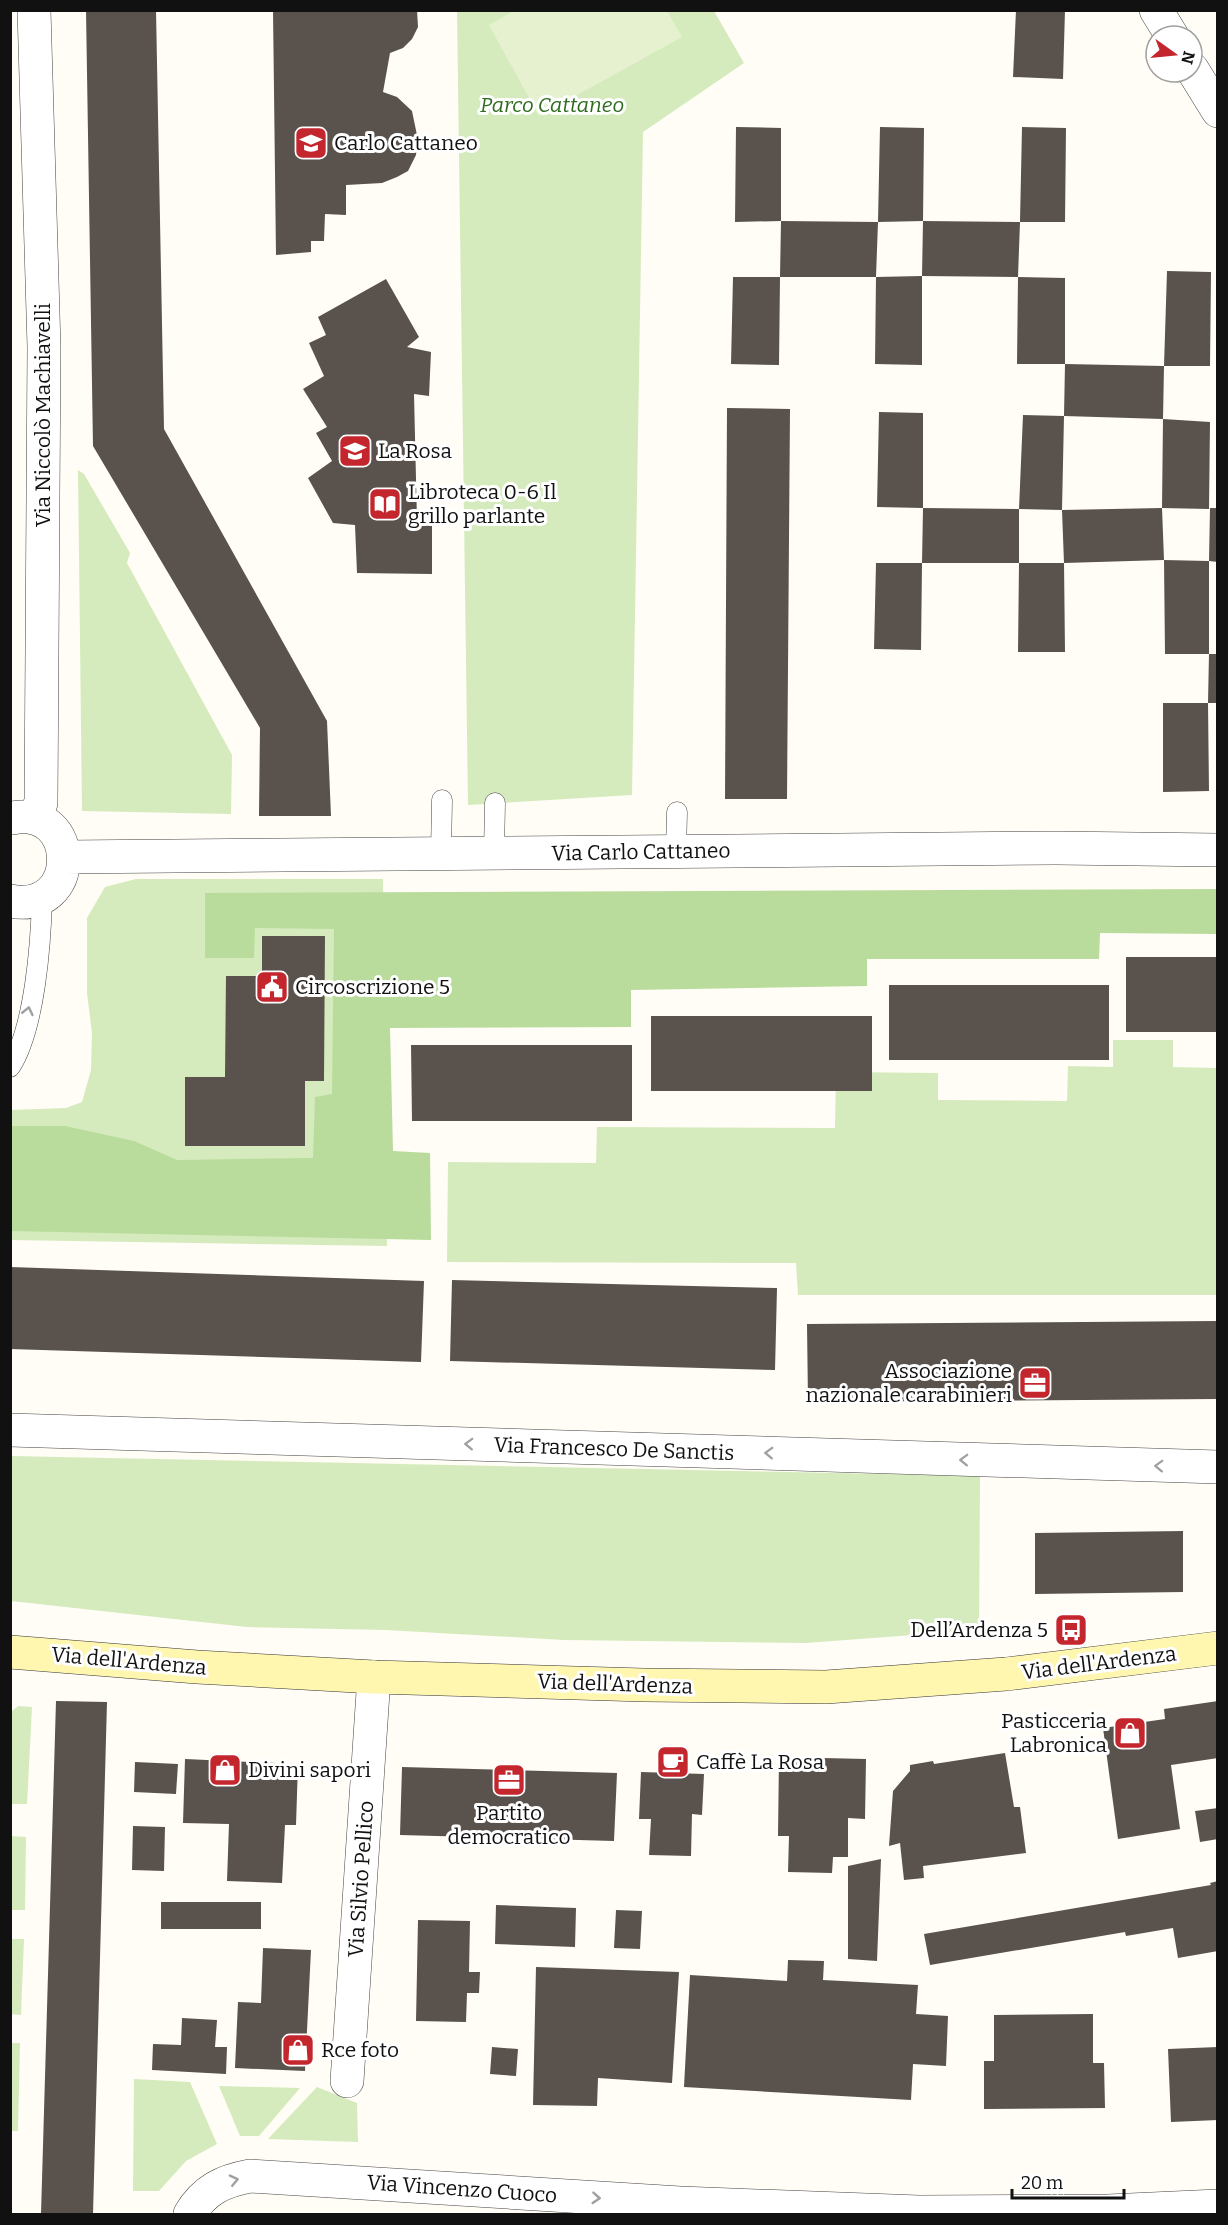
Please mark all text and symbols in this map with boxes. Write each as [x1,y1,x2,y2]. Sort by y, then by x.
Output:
north arrow [1144,24,1204,84]
text: N [1177,49,1199,66]
park label: Parco Cattaneo [480,92,624,118]
school or university icon: Carlo Cattaneo [293,125,329,161]
place label: Carlo Cattaneo [334,130,478,156]
street label: Via Niccolò Machiavelli [30,303,56,527]
school or university icon: La Rosa [337,433,373,469]
place label: La Rosa [378,438,452,464]
place label: Libroteca 0-6 Il grillo parlante [408,479,556,529]
library icon: Libroteca 0-6 Il grillo parlante [367,486,403,522]
street label: Via Carlo Cattaneo [551,837,731,867]
public building icon: Circoscrizione 5 [254,969,290,1005]
place label: Circoscrizione 5 [295,974,450,1000]
one-way arrow [21,1007,34,1017]
place label: Associazione nazionale carabinieri [806,1358,1012,1408]
office icon: Associazione nazionale carabinieri [1017,1365,1053,1401]
street label: Via Francesco De Sanctis [493,1432,735,1466]
one-way arrow [465,1438,474,1450]
one-way arrow [765,1447,774,1460]
one-way arrow [960,1453,969,1466]
one-way arrow [1155,1459,1164,1472]
bus stop icon: Dell’Ardenza 5 [1053,1612,1089,1648]
place label: Dell’Ardenza 5 [910,1617,1048,1643]
street label: Via dell'Ardenza [50,1641,208,1681]
street label: Via dell'Ardenza [1020,1641,1178,1685]
street label: Via dell'Ardenza [537,1668,694,1700]
place label: Pasticceria Labronica [1001,1708,1108,1758]
shop icon: Pasticceria Labronica [1112,1715,1148,1751]
cafe icon: Caffè La Rosa [655,1744,691,1780]
place label: Caffè La Rosa [696,1749,825,1775]
shop icon: Divini sapori [207,1752,243,1788]
place label: Divini sapori [248,1757,371,1783]
office icon: Partito democratico [491,1762,527,1798]
street label: Via Silvio Pellico [343,1800,379,1958]
place label: Partito democratico [448,1800,570,1850]
shop icon: Rce foto [280,2032,316,2068]
place label: Rce foto [321,2037,399,2063]
scale bar [1012,2162,1124,2200]
street label: Via Vincenzo Cuoco [366,2169,558,2209]
text: 20 m [1021,2172,1063,2194]
one-way arrow [229,2174,239,2187]
one-way arrow [591,2191,600,2204]

